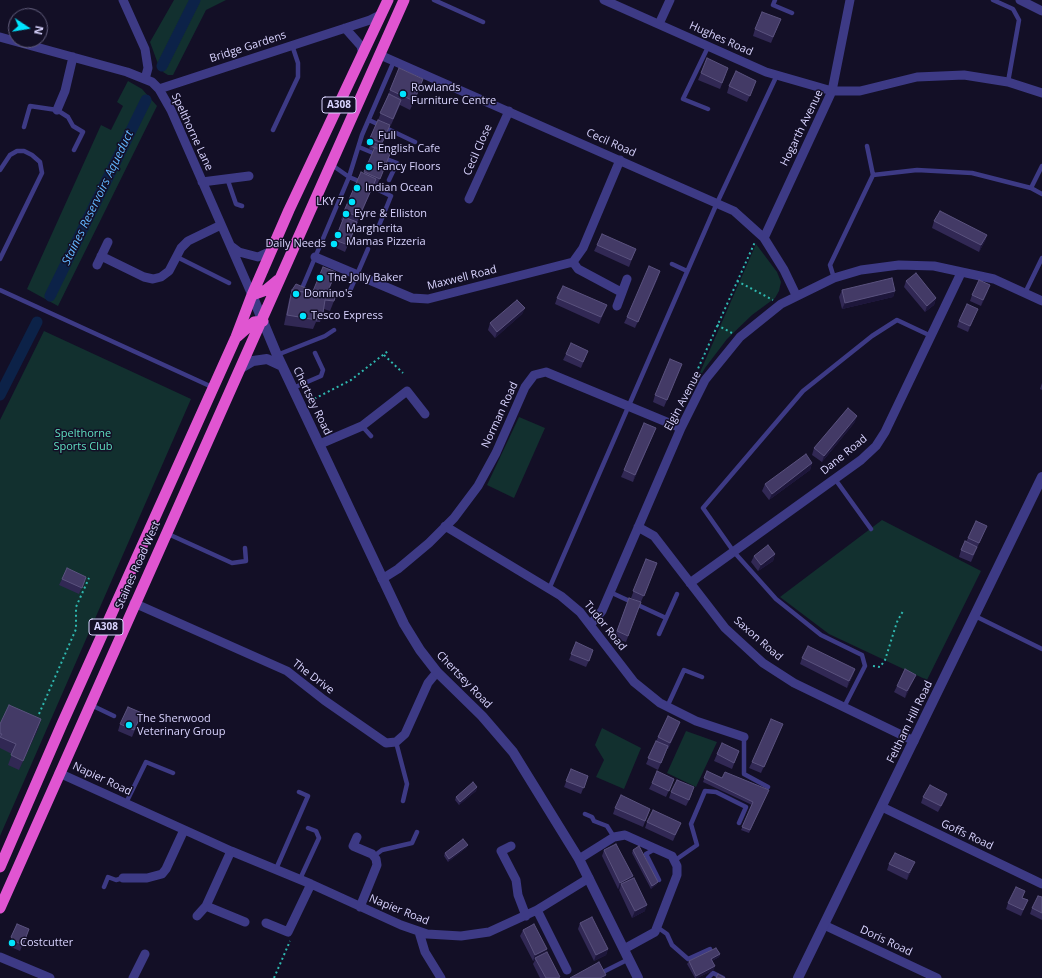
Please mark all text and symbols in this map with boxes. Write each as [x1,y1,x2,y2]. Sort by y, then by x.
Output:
north arrow [8,8,48,48]
street label: Hughes Road [687,19,755,59]
text: N [31,24,48,36]
street label: Bridge Gardens [208,28,288,66]
place label: Rowlands Furniture Centre [411,81,496,107]
street label: Hogarth Avenue [778,88,826,168]
marker: Rowlands Furniture Centre [398,89,408,99]
street label: Spelthorne Lane [168,91,216,173]
road number: A308 [322,97,356,113]
street label: Cecil Close [461,122,495,178]
street label: Cecil Road [584,126,638,160]
water label: Staines Reservoirs Aqueduct [59,128,137,268]
place label: Full English Cafe [378,129,440,155]
marker: Full English Cafe [365,137,375,147]
place label: Fancy Floors [377,160,441,174]
marker: Fancy Floors [364,162,374,172]
place label: Indian Ocean [365,181,433,195]
marker: Indian Ocean [352,183,362,193]
place label: LKY 7 [316,195,344,209]
marker: LKY 7 [347,197,357,207]
place label: Eyre & Elliston [354,207,427,221]
marker: Eyre & Elliston [341,209,351,219]
place label: Margherita Mamas Pizzeria [346,222,426,248]
marker: Margherita Mamas Pizzeria [333,230,343,240]
place label: Daily Needs [265,237,326,251]
marker: Daily Needs [329,239,339,249]
street label: Maxwell Road [426,263,498,293]
place label: The Jolly Baker [328,271,403,285]
marker: The Jolly Baker [315,273,325,283]
place label: Domino's [304,287,353,301]
marker: Domino's [291,289,301,299]
place label: Tesco Express [311,309,383,323]
marker: Tesco Express [298,311,308,321]
street label: Chertsey Road [290,365,334,437]
street label: Elgin Avenue [662,369,704,433]
street label: Norman Road [479,380,521,450]
park label: Spelthorne Sports Club [53,427,113,453]
street label: Dane Road [818,432,870,478]
street label: Staines Road West [113,519,163,611]
street label: Tudor Road [581,599,629,653]
street label: Saxon Road [731,614,785,664]
road number: A308 [89,619,123,635]
street label: Chertsey Road [433,649,495,711]
street label: The Drive [290,657,336,697]
street label: Feltham Hill Road [884,679,936,765]
place label: The Sherwood Veterinary Group [137,712,225,738]
marker: The Sherwood Veterinary Group [124,720,134,730]
street label: Napier Road [70,760,134,798]
street label: Goffs Road [939,817,995,853]
street label: Napier Road [367,892,431,928]
street label: Doris Road [858,923,914,959]
place label: Costcutter [20,936,73,950]
marker: Costcutter [7,938,17,948]

